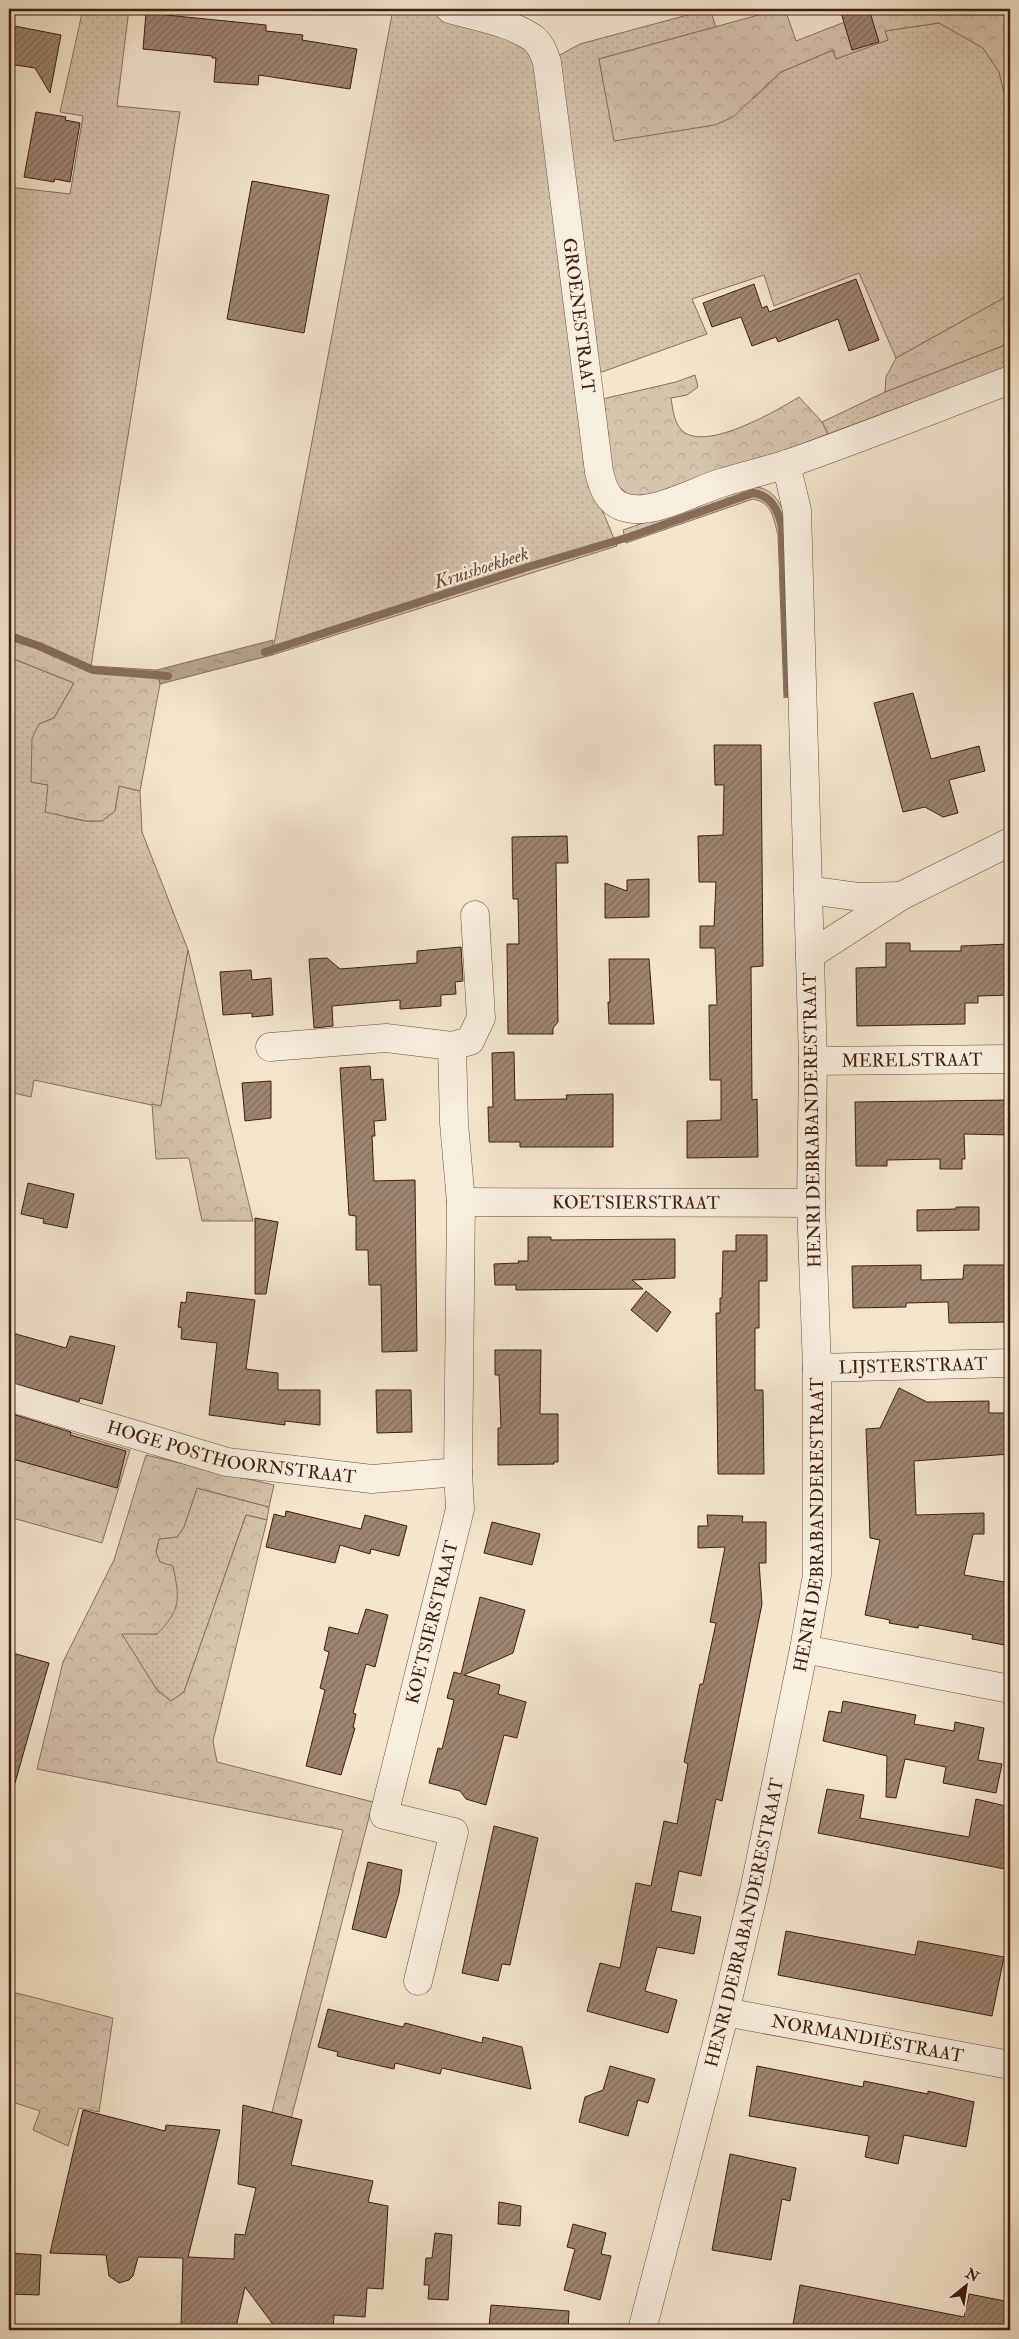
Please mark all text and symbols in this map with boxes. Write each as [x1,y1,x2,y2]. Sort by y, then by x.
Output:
street label: GROENESTRAAT [557,237,600,395]
water label: Kruishoekbeek [430,541,532,595]
street label: HENRI DEBRABANDERESTRAAT [798,971,827,1268]
street label: MERELSTRAAT [841,1048,983,1073]
street label: KOETSIERSTRAAT [552,1191,721,1215]
street label: LIJSTERSTRAAT [838,1353,988,1379]
street label: HENRI DEBRABANDERESTRAAT [789,1377,829,1674]
street label: HOGE POSTHOORNSTRAAT [104,1416,358,1489]
street label: KOETSIERSTRAAT [401,1537,464,1707]
street label: HENRI DEBRABANDERESTRAAT [700,1776,789,2070]
street label: NORMANDIËSTRAAT [770,2010,966,2068]
north arrow [942,2262,992,2312]
text: N [962,2264,982,2286]

